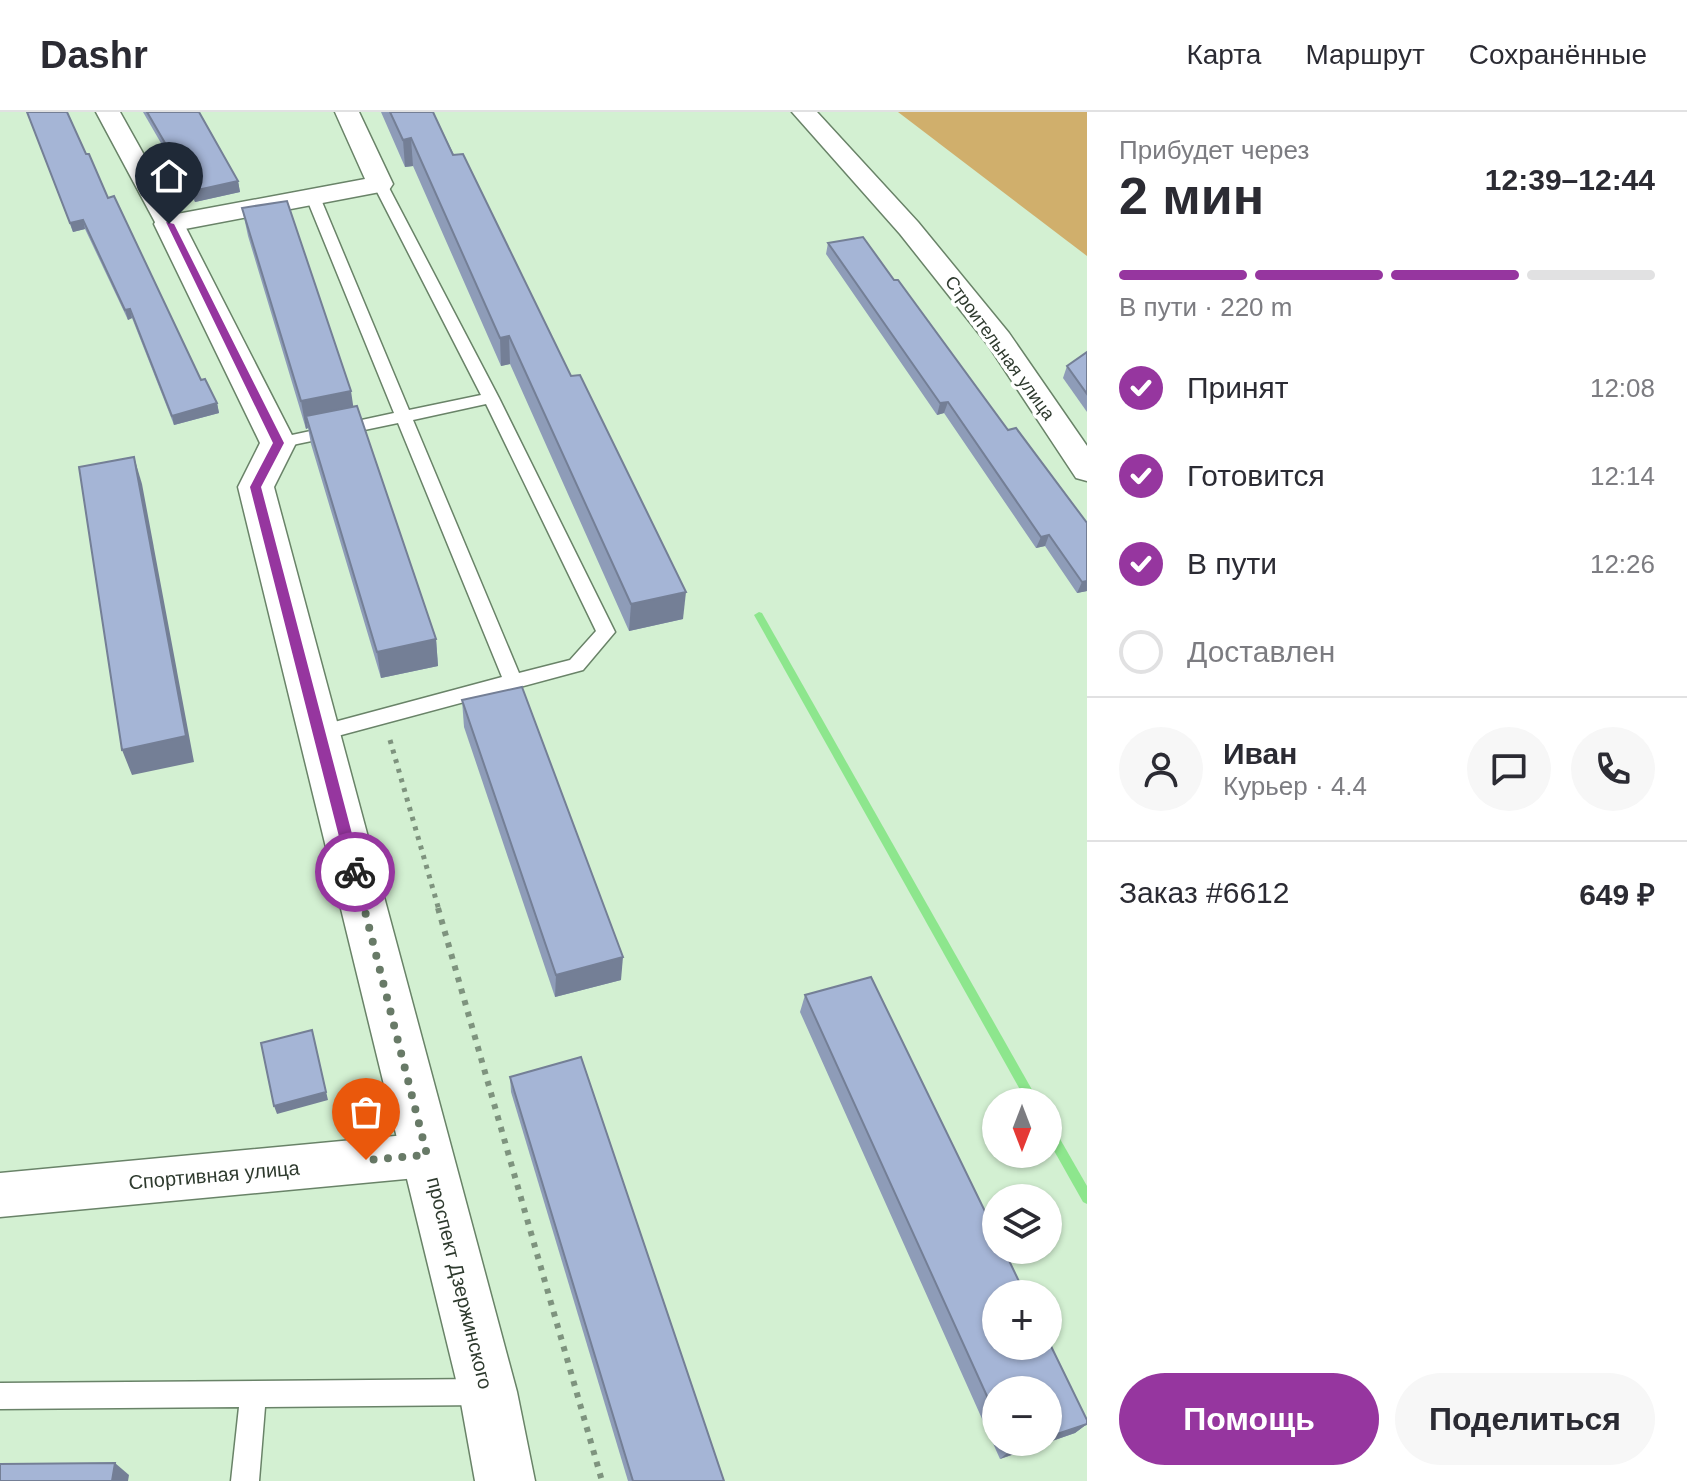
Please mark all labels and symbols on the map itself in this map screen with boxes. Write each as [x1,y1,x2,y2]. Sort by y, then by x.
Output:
pin [135,142,203,224]
street label: Строительная улица [941,272,1059,425]
courier [315,832,395,912]
pin [332,1078,400,1160]
north arrow [982,1088,1062,1168]
street label: Спортивная улица [128,1156,301,1193]
street label: проспект Дзержинского [423,1175,497,1391]

